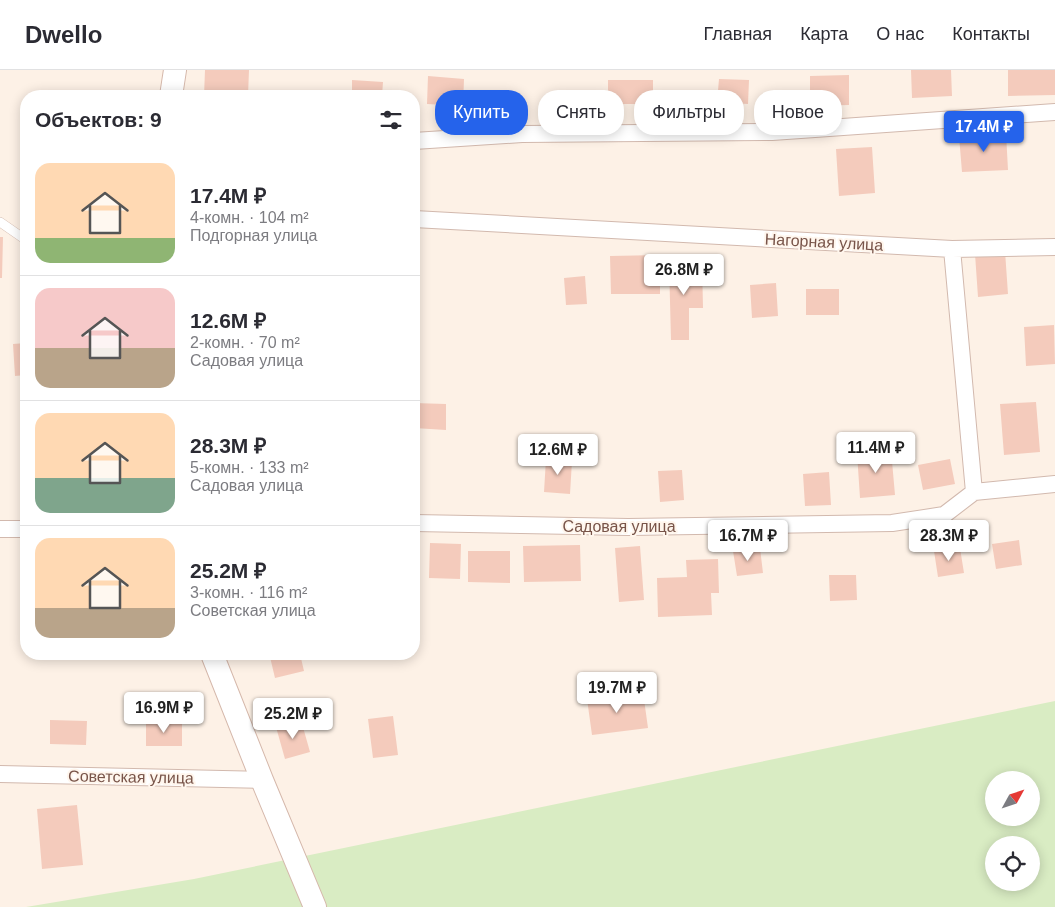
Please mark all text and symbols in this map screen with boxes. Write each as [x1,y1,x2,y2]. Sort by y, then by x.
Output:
text: Dwello [25,21,102,48]
text: Главная [704,24,772,44]
text: Карта [800,24,848,44]
text: О нас [876,24,924,44]
text: Контакты [952,24,1030,44]
chip: Купить [435,90,528,135]
chip: Снять [538,90,624,135]
chip: Фильтры [634,90,744,135]
chip: Новое [754,90,842,135]
icon: filters [377,106,405,134]
text: Объектов: 9 [35,108,162,131]
pin: 17.4M ₽ [938,111,1030,153]
text: 17.4M ₽ [955,118,1013,135]
icon: home [75,183,135,243]
text: 17.4M ₽ [190,184,266,207]
text: 4-комн. · 104 m² [190,209,309,226]
text: Подгорная улица [190,227,318,244]
street label: Нагорная улица [764,230,884,254]
pin: 26.8M ₽ [638,254,730,296]
text: 26.8M ₽ [655,261,713,278]
icon: home [75,308,135,368]
text: 12.6M ₽ [190,309,266,332]
text: 2-комн. · 70 m² [190,334,300,351]
text: Садовая улица [190,352,303,369]
pin: 11.4M ₽ [830,432,922,474]
icon: home [75,433,135,493]
text: 28.3M ₽ [190,434,266,457]
pin: 12.6M ₽ [512,434,604,476]
text: 11.4M ₽ [847,439,905,456]
text: 12.6M ₽ [529,441,587,458]
text: 5-комн. · 133 m² [190,459,309,476]
text: Садовая улица [190,477,303,494]
street label: Садовая улица [562,518,676,535]
pin: 16.7M ₽ [702,520,794,562]
pin: 28.3M ₽ [903,520,995,562]
text: 16.7M ₽ [719,527,777,544]
text: 28.3M ₽ [920,527,978,544]
icon: home [75,558,135,618]
text: 25.2M ₽ [190,559,266,582]
text: 3-комн. · 116 m² [190,584,307,601]
text: Советская улица [190,602,316,619]
pin: 19.7M ₽ [571,672,663,714]
text: 19.7M ₽ [588,679,646,696]
pin: 16.9M ₽ [118,692,210,734]
pin: 25.2M ₽ [247,698,339,740]
text: 16.9M ₽ [135,699,193,716]
text: 25.2M ₽ [264,705,322,722]
street label: Советская улица [68,767,194,787]
north arrow [985,771,1040,826]
map controls [985,771,1040,891]
button: locate [985,836,1040,891]

